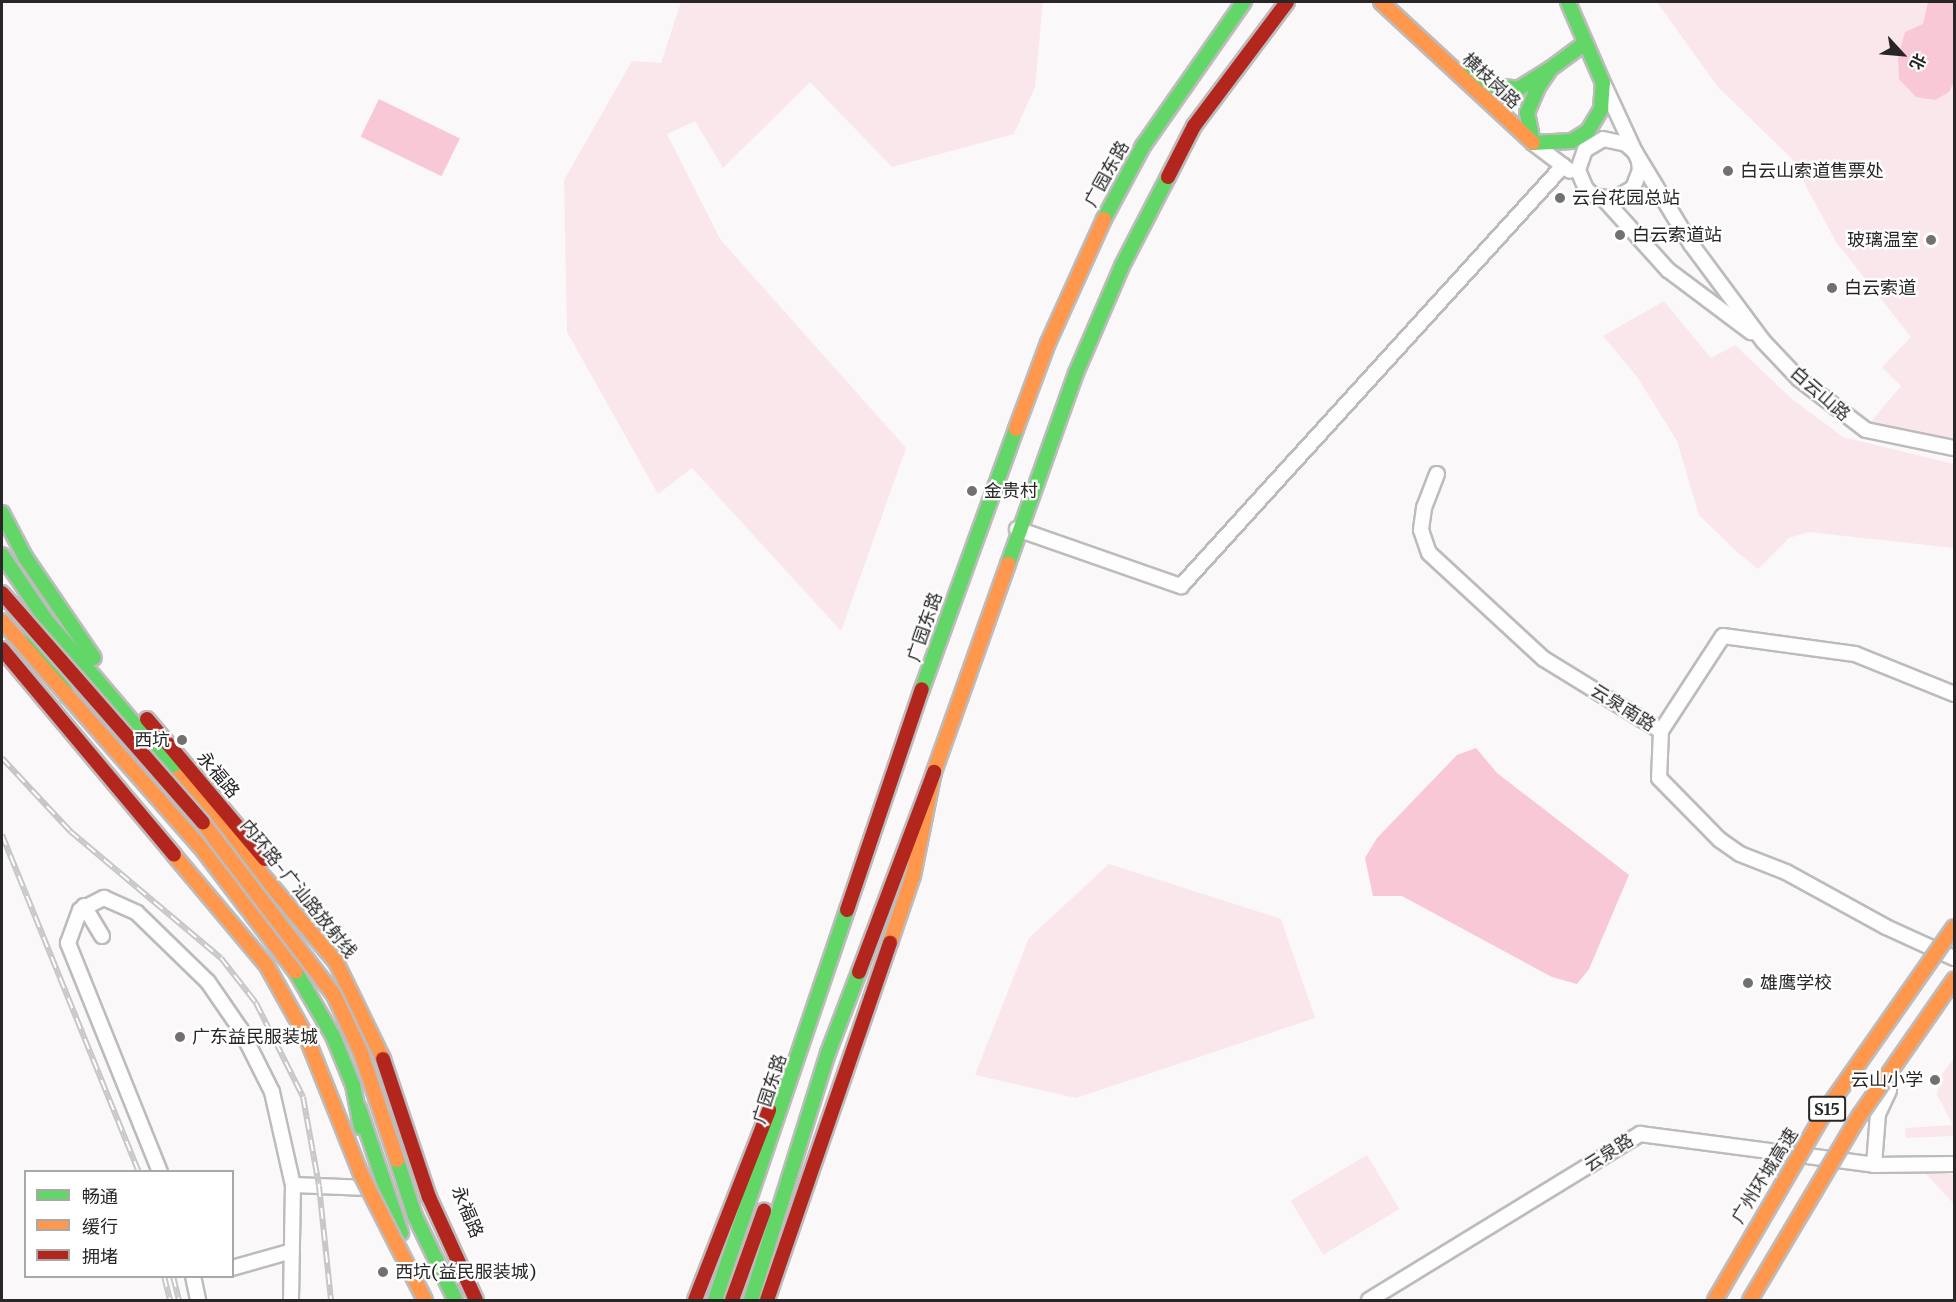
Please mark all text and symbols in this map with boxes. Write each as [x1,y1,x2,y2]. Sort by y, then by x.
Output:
north arrow [1872,24,1932,84]
street label: 横枝岗路 [1457,49,1525,113]
text: 北 [1906,50,1931,73]
street label: 广园东路 [1080,137,1134,211]
place label: 白云山索道售票处 [1740,160,1884,182]
marker: 白云山索道售票处 [1721,164,1735,178]
place label: 云台花园总站 [1572,187,1680,209]
marker: 云台花园总站 [1553,191,1567,205]
place label: 白云索道站 [1632,224,1722,246]
marker: 白云索道站 [1613,228,1627,242]
place label: 玻璃温室 [1847,229,1919,251]
marker: 玻璃温室 [1924,233,1938,247]
place label: 白云索道 [1844,277,1916,299]
marker: 白云索道 [1825,281,1839,295]
street label: 白云山路 [1786,362,1854,426]
place label: 金贵村 [984,480,1038,502]
marker: 金贵村 [965,484,979,498]
street label: 广园东路 [903,589,947,665]
street label: 云泉南路 [1587,680,1659,736]
place label: 西坑 [134,729,170,751]
marker: 西坑 [175,733,189,747]
street label: 永福路 [192,747,244,803]
street label: 内环路-广汕路放射线 [235,815,361,963]
place label: 雄鹰学校 [1760,972,1832,994]
marker: 雄鹰学校 [1741,976,1755,990]
place label: 广东益民服装城 [192,1026,318,1048]
marker: 广东益民服装城 [173,1030,187,1044]
street label: 广园东路 [749,1051,791,1127]
place label: 云山小学 [1851,1069,1923,1091]
marker: 云山小学 [1928,1073,1942,1087]
road number: S15 [1808,1096,1846,1122]
street label: 广州环城高速 [1727,1124,1803,1228]
street label: 云泉路 [1580,1130,1638,1176]
legend [24,1170,234,1278]
street label: 永福路 [447,1183,487,1241]
text: 畅通 [82,1185,118,1208]
text: 缓行 [82,1215,118,1238]
text: 拥堵 [82,1245,118,1268]
place label: 西坑(益民服装城) [395,1261,536,1283]
marker: 西坑(益民服装城) [376,1265,390,1279]

